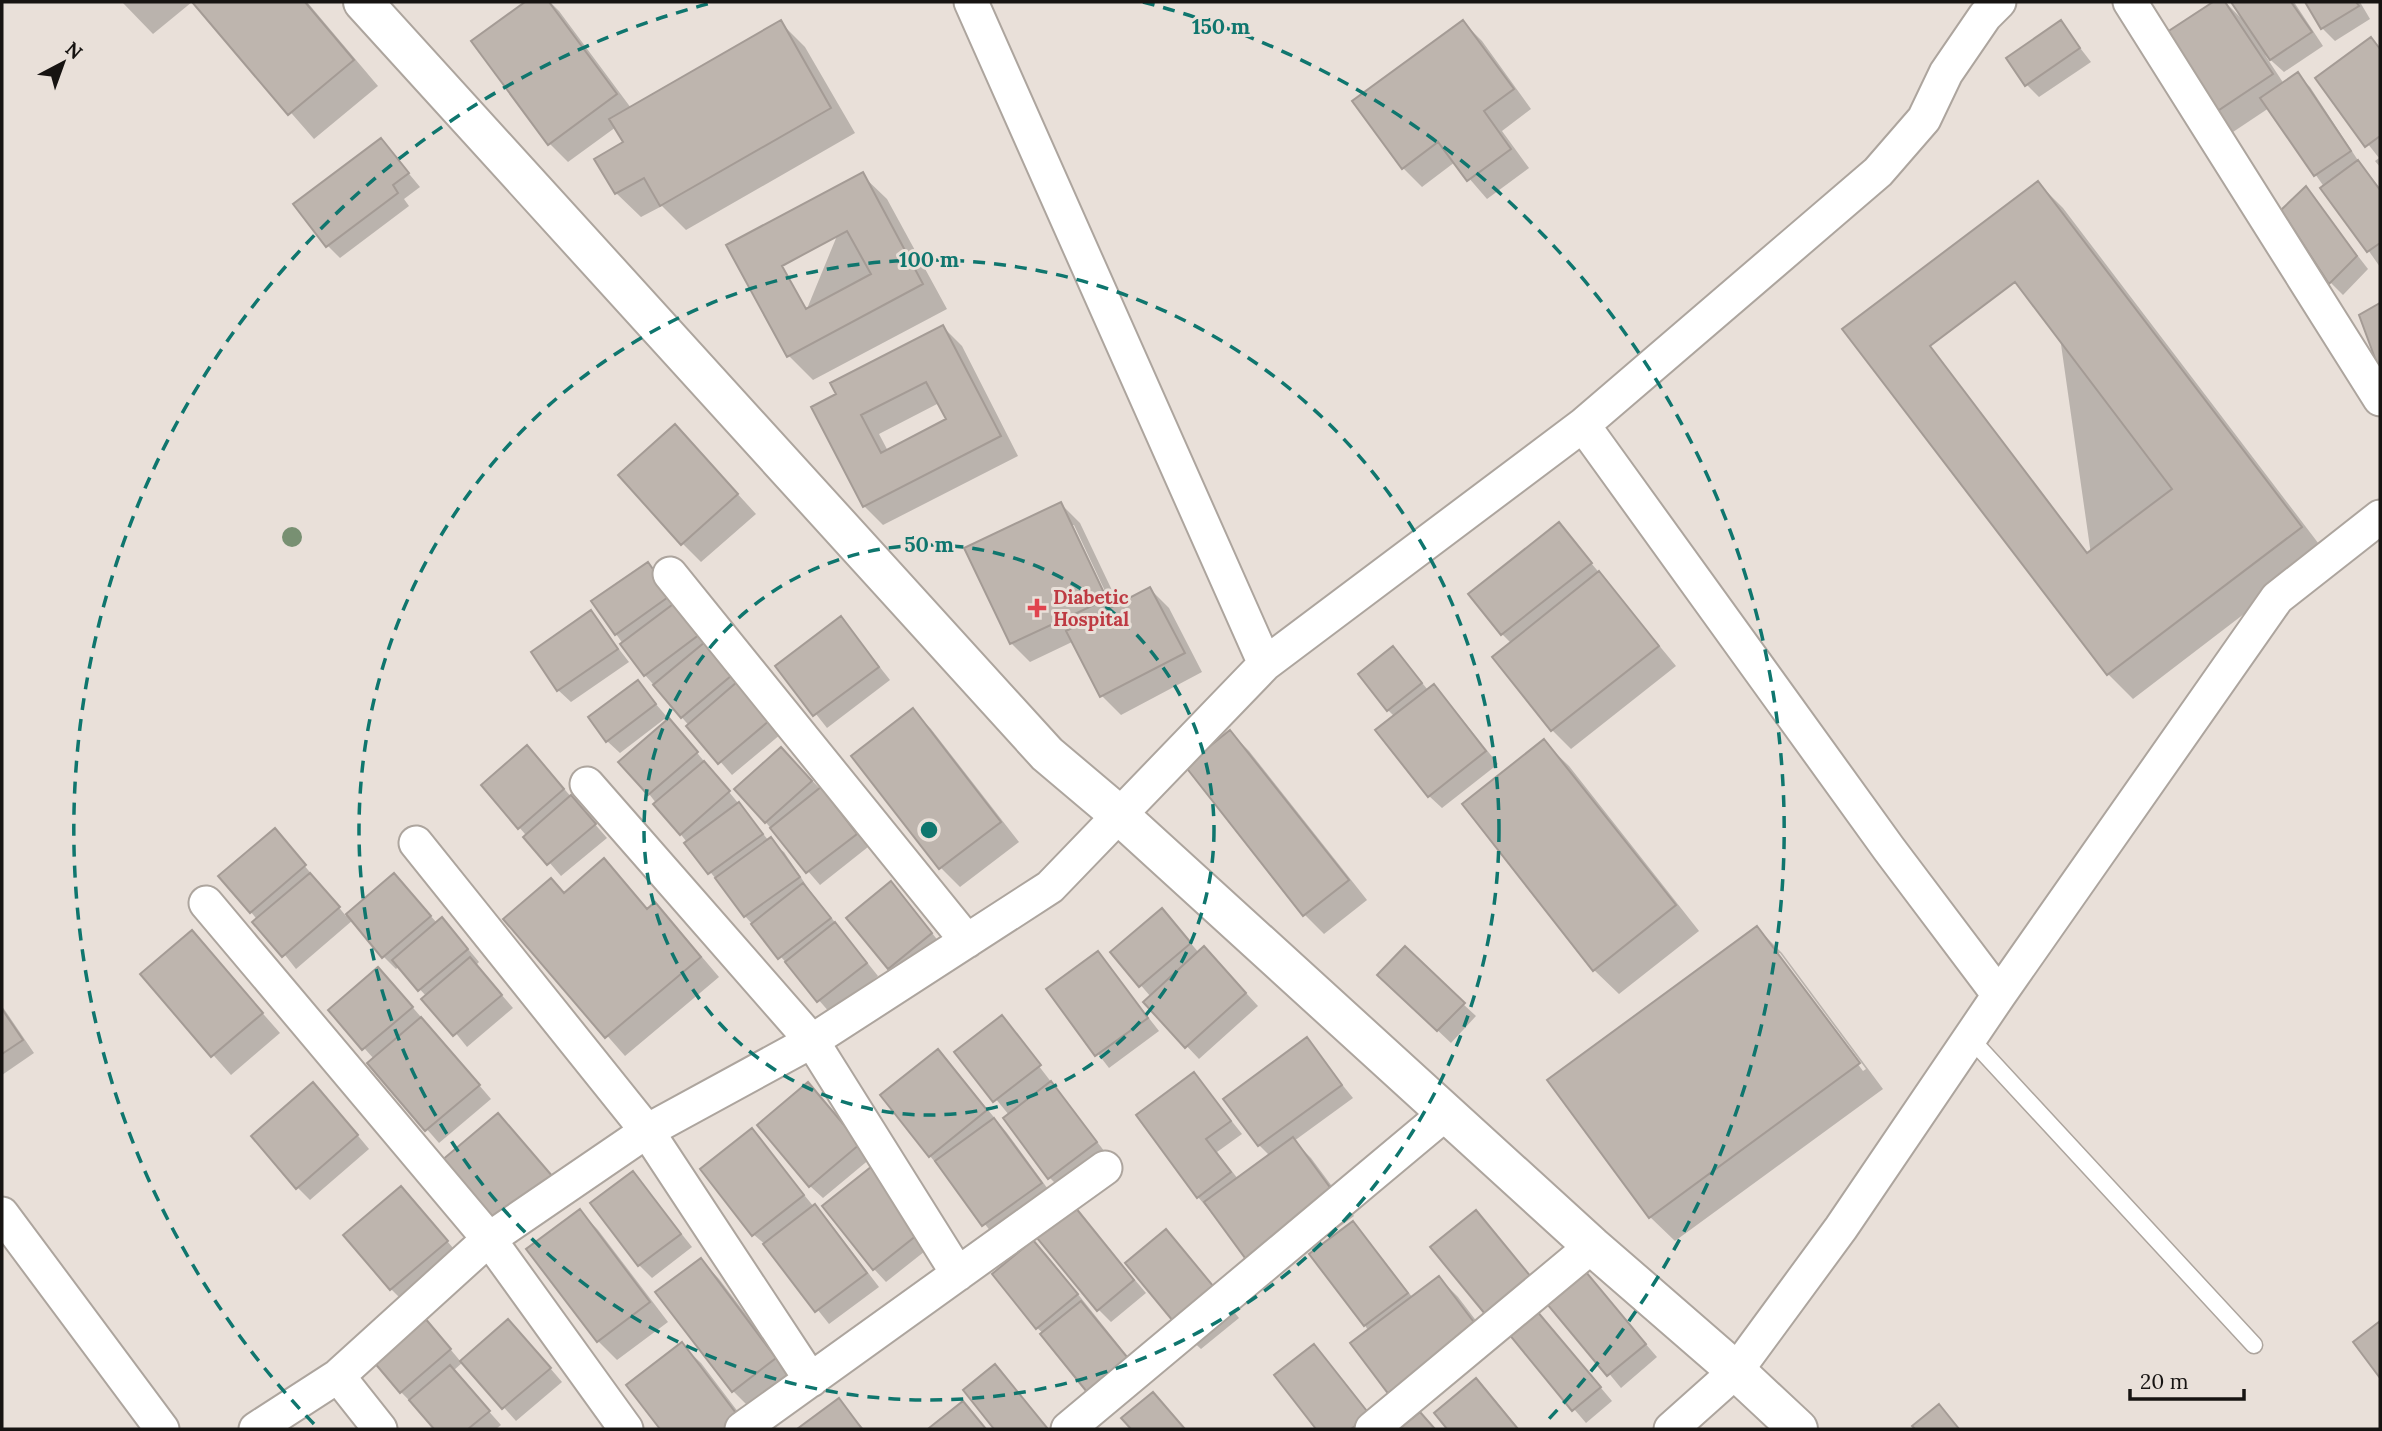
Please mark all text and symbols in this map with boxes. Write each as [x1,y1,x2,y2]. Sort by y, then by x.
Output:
text: 150 m [1192,13,1250,40]
north arrow [28,28,98,98]
text: N [61,36,88,64]
text: 100 m [899,246,959,273]
text: 50 m [904,531,954,558]
place label: Diabetic Hospital [1053,585,1129,631]
marker: Diabetic Hospital [1027,598,1047,618]
centre of rings [917,818,941,842]
scale bar [2130,1358,2244,1402]
text: 20 m [2140,1368,2189,1395]

